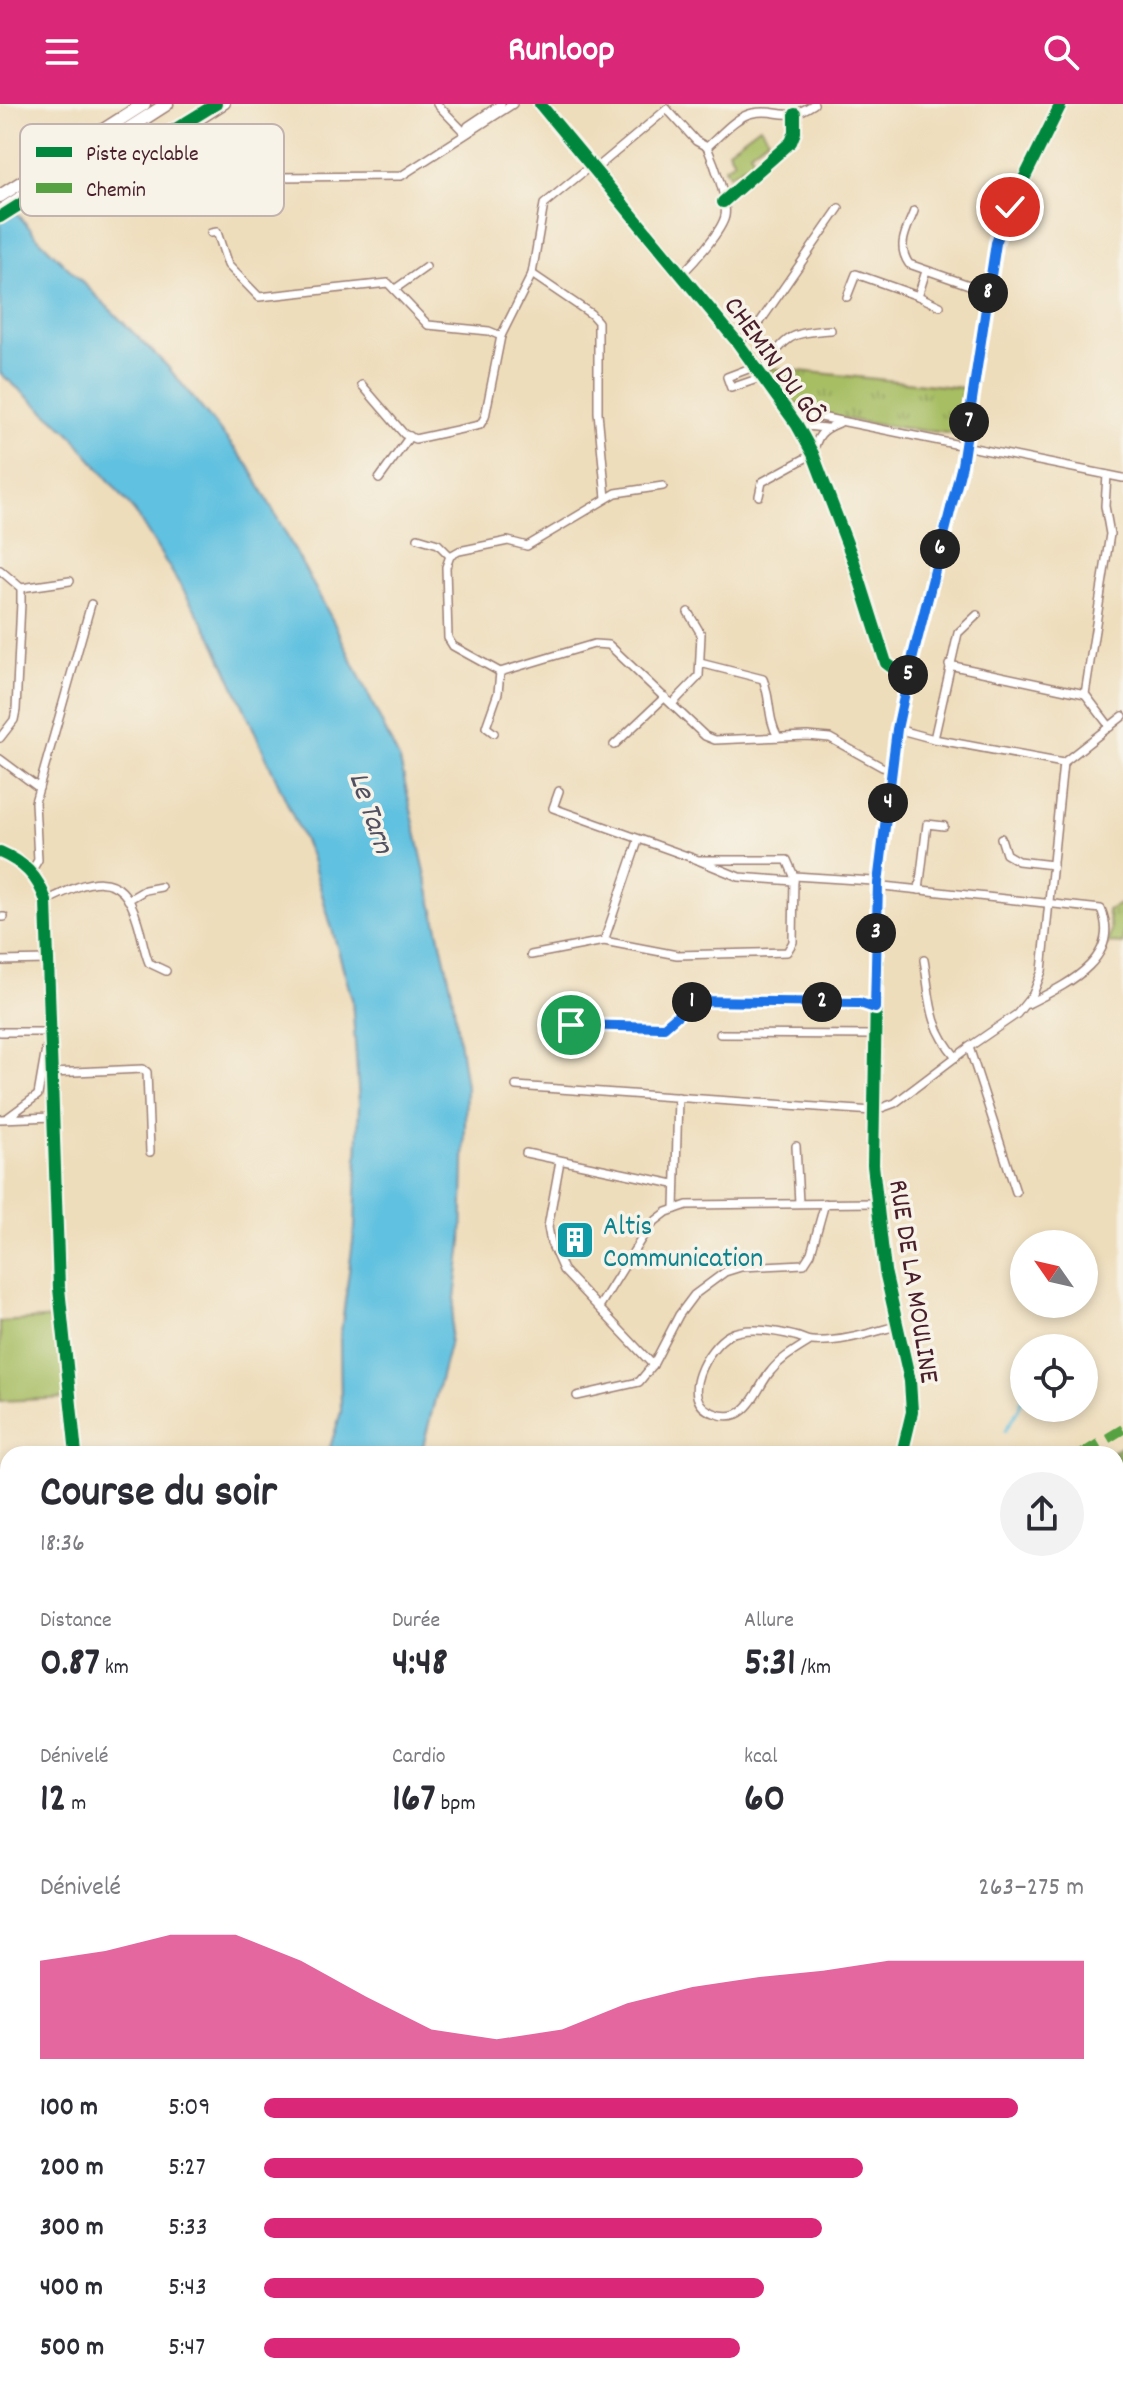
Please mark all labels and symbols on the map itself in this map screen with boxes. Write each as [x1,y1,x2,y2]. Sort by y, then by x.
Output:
legend [20,124,284,216]
text: Piste cyclable [86,140,199,171]
pin [976,173,1044,241]
text: Chemin [86,176,146,207]
pin: 8 [968,273,1008,313]
street label: CHEMIN DU GÔ [712,290,832,434]
pin: 7 [949,402,989,442]
pin: 6 [920,529,960,569]
pin: 5 [888,655,928,695]
water label: Le Tarn [335,767,403,861]
pin: 4 [868,783,908,823]
pin: 3 [856,913,896,953]
pin: 1 [672,982,712,1022]
pin: 2 [802,982,842,1022]
pin [537,991,605,1059]
street label: RUE DE LA MOULINE [875,1177,947,1387]
place label: Altis Communication [603,1209,763,1281]
building icon: Altis Communication [554,1219,596,1261]
north arrow [1010,1230,1098,1318]

